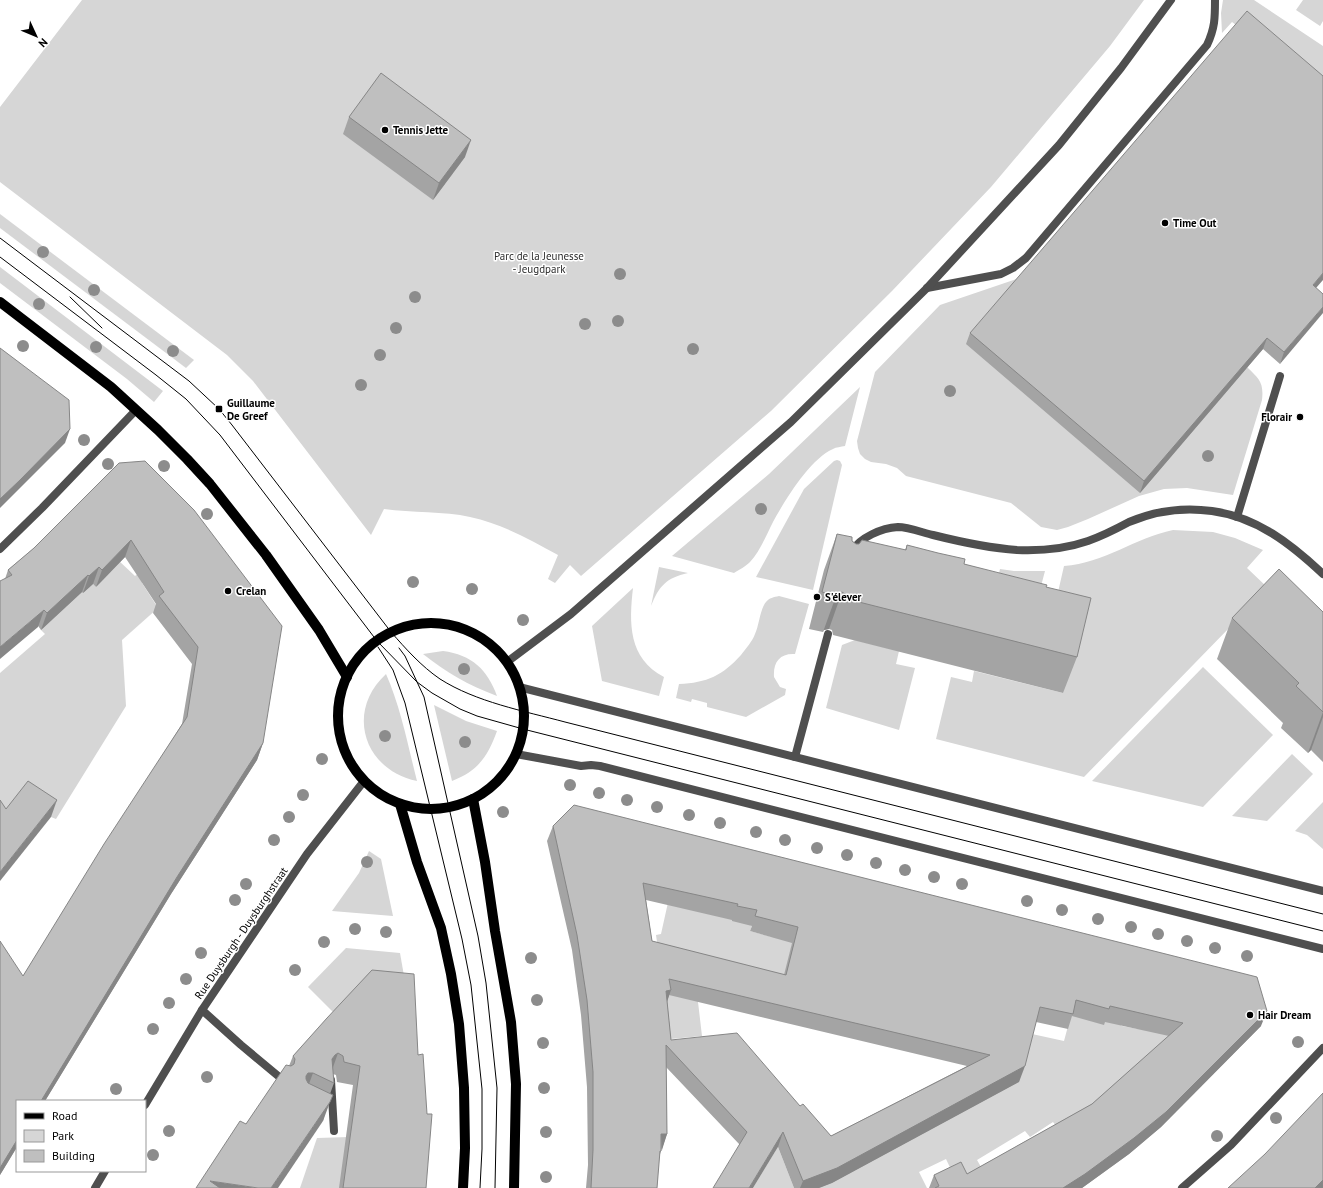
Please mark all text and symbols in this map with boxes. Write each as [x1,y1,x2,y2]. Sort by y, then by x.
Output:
north arrow [16,16,56,56]
text: N [36,35,51,50]
place label: Tennis Jette [393,123,449,137]
marker: Tennis Jette [380,125,390,135]
place label: Time Out [1173,216,1217,230]
marker: Time Out [1160,218,1170,228]
park label: Parc de la Jeunesse - Jeugdpark [494,249,584,276]
place label: Guillaume De Greef [227,396,275,423]
marker: Guillaume De Greef [214,404,224,414]
place label: Florair [1261,410,1292,424]
marker: Florair [1295,412,1305,422]
place label: Crelan [236,584,266,598]
marker: Crelan [223,586,233,596]
place label: S'élever [825,590,861,604]
marker: S'élever [812,592,822,602]
street label: Rue Duysburgh - Duysburghstraat [191,864,291,1002]
place label: Hair Dream [1258,1008,1311,1022]
marker: Hair Dream [1245,1010,1255,1020]
legend [16,1100,146,1172]
text: Road [52,1108,77,1123]
text: Park [52,1128,74,1143]
text: Building [52,1148,95,1163]

